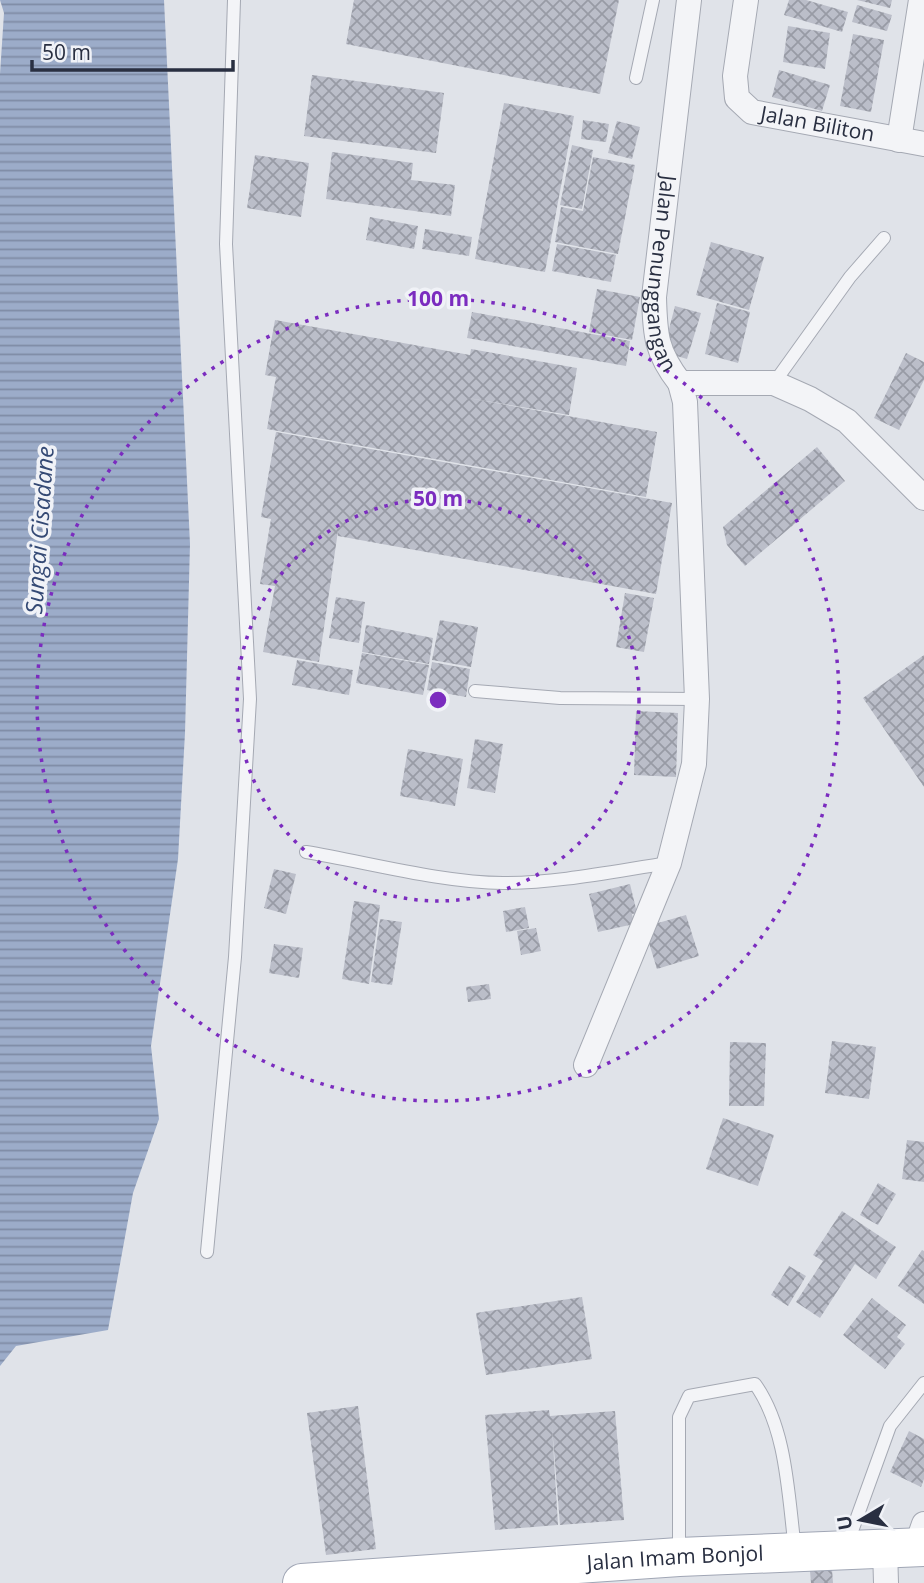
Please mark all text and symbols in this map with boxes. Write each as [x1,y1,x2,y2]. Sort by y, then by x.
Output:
scale bar [32,28,233,72]
text: 50 m [42,38,91,66]
street label: Jalan Biliton [757,99,877,147]
street label: Jalan Penunggangan [641,172,684,377]
text: 100 m [407,284,469,312]
water label: Sungai Cisadane [17,445,61,615]
text: 50 m [413,484,463,512]
centre of rings [426,688,450,712]
north arrow [826,1485,896,1555]
text: U [830,1514,858,1532]
street label: Jalan Imam Bonjol [584,1539,764,1576]

